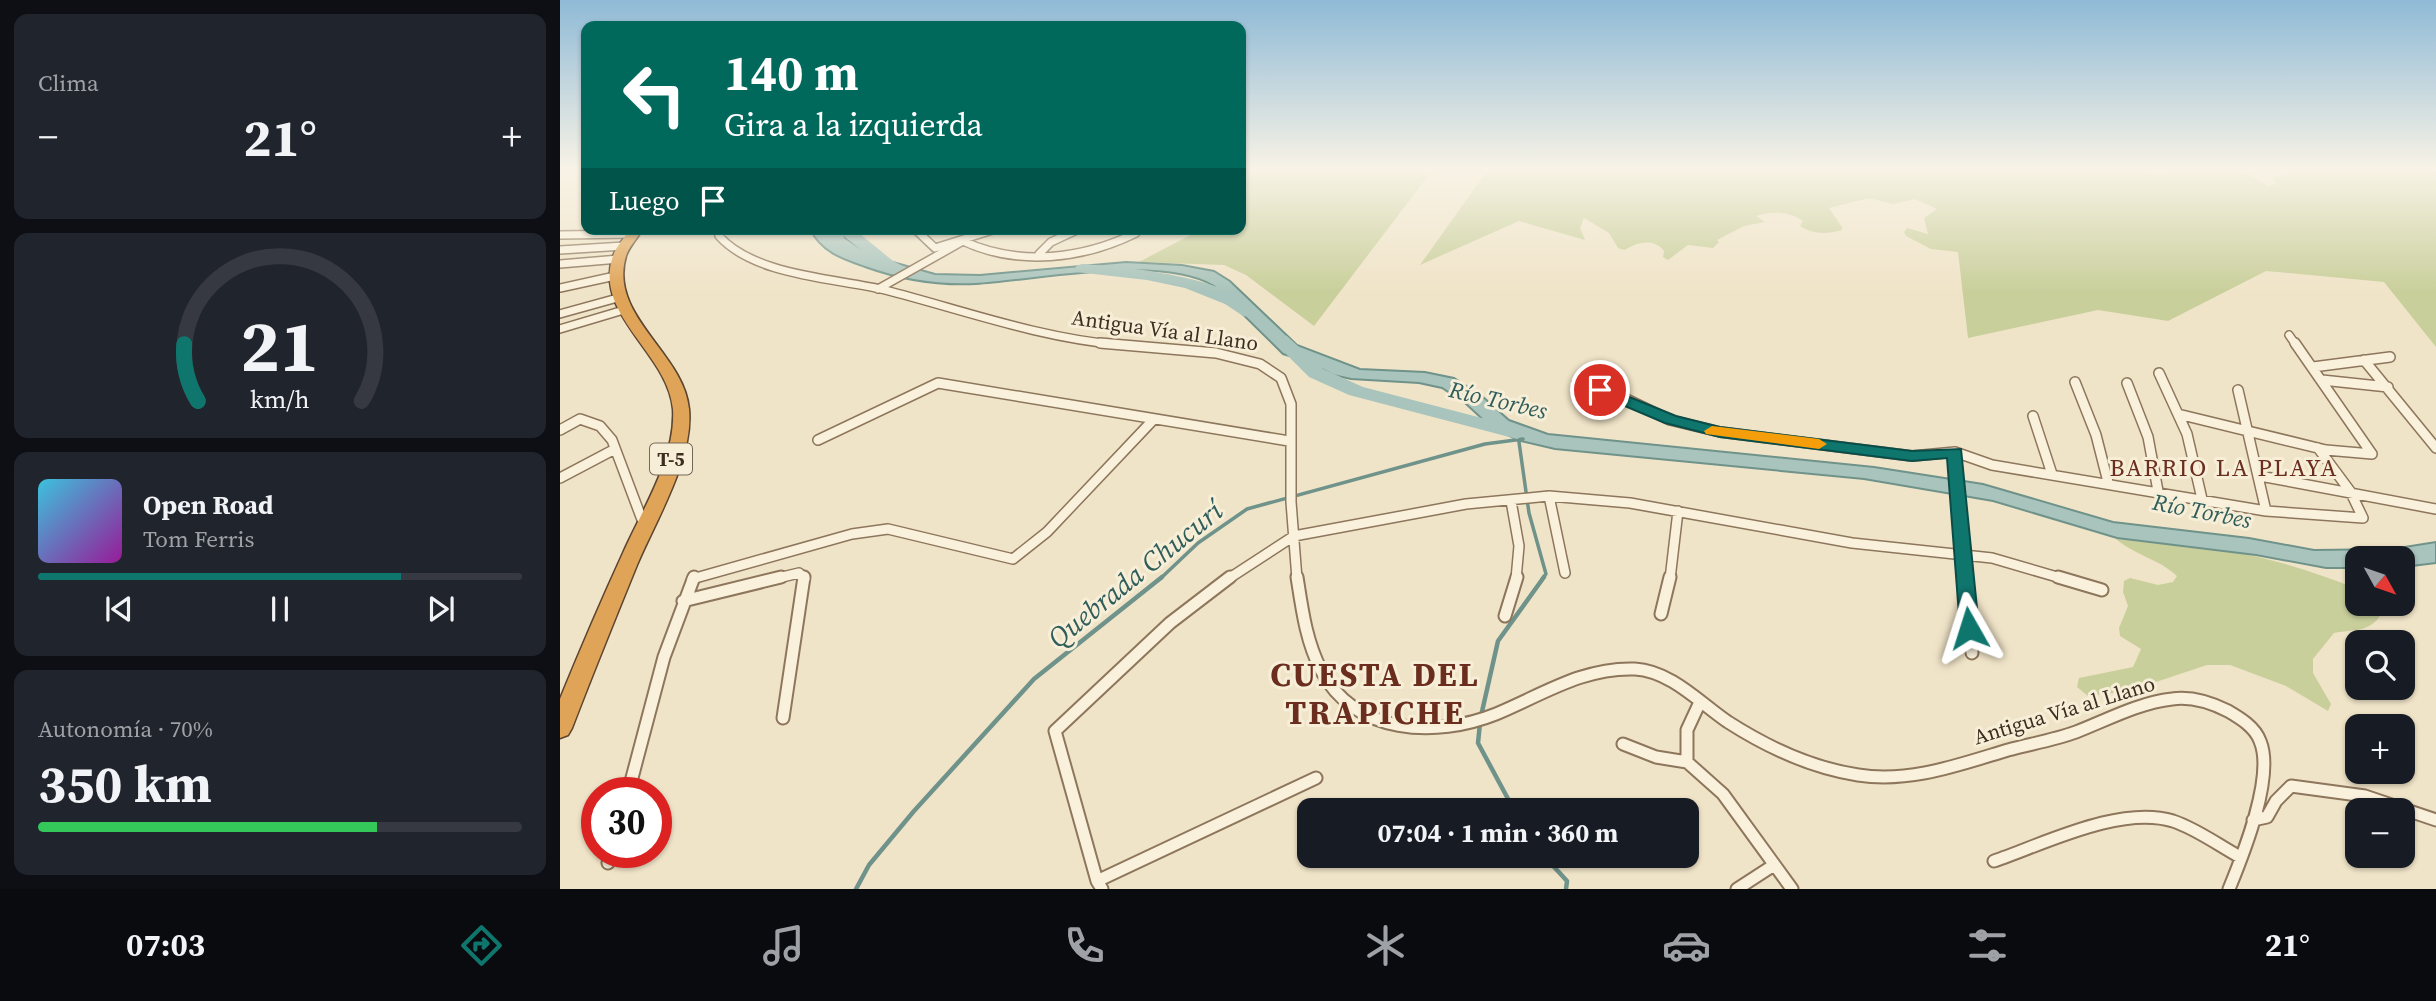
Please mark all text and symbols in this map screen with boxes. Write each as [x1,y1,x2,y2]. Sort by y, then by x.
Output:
text: 140 m [724,39,859,106]
icon: left [609,49,700,140]
text: Clima [38,67,99,99]
text: 21° [243,102,317,173]
text: Gira a la izquierda [724,103,983,147]
text: − [38,111,58,163]
text: + [502,111,522,163]
icon: arrive [694,182,732,220]
text: Luego [609,183,680,219]
text: 21 [241,297,319,396]
street label: Antigua Vía al Llano [1070,303,1260,357]
pin [1570,360,1630,420]
icon: arrive [1581,371,1619,409]
water label: Río Torbes [1445,373,1551,427]
text: km/h [250,382,310,416]
road number: T-5 [650,444,692,474]
district label: BARRIO LA PLAYA [2110,451,2338,484]
water label: Río Torbes [2149,486,2255,536]
text: Open Road [143,487,274,523]
water label: Quebrada Chucurí [1040,491,1232,656]
text: Tom Ferris [143,523,254,555]
north arrow [2345,546,2415,616]
map controls [2345,546,2415,868]
icon: previous [100,590,138,628]
icon: pause [261,590,299,628]
icon: next [422,590,460,628]
position arrow [1932,591,2006,665]
button: search [2345,630,2415,700]
district label: CUESTA DEL TRAPICHE [1270,652,1480,735]
street label: Antigua Vía al Llano [1970,669,2158,751]
text: Autonomía · 70% [38,713,213,745]
button: + [2345,714,2415,784]
text: 350 km [38,748,212,819]
speed limit sign: 30 [581,777,672,868]
button: − [2345,798,2415,868]
text: 07:04 · 1 min · 360 m [1378,815,1618,851]
icon: directions [457,921,506,970]
icon: music [759,921,808,970]
icon: phone [1060,921,1109,970]
icon: climate [1361,921,1410,970]
icon: car [1662,921,1711,970]
icon: filters [1963,921,2012,970]
text: 07:03 [126,923,205,967]
text: 21° [2265,923,2310,967]

